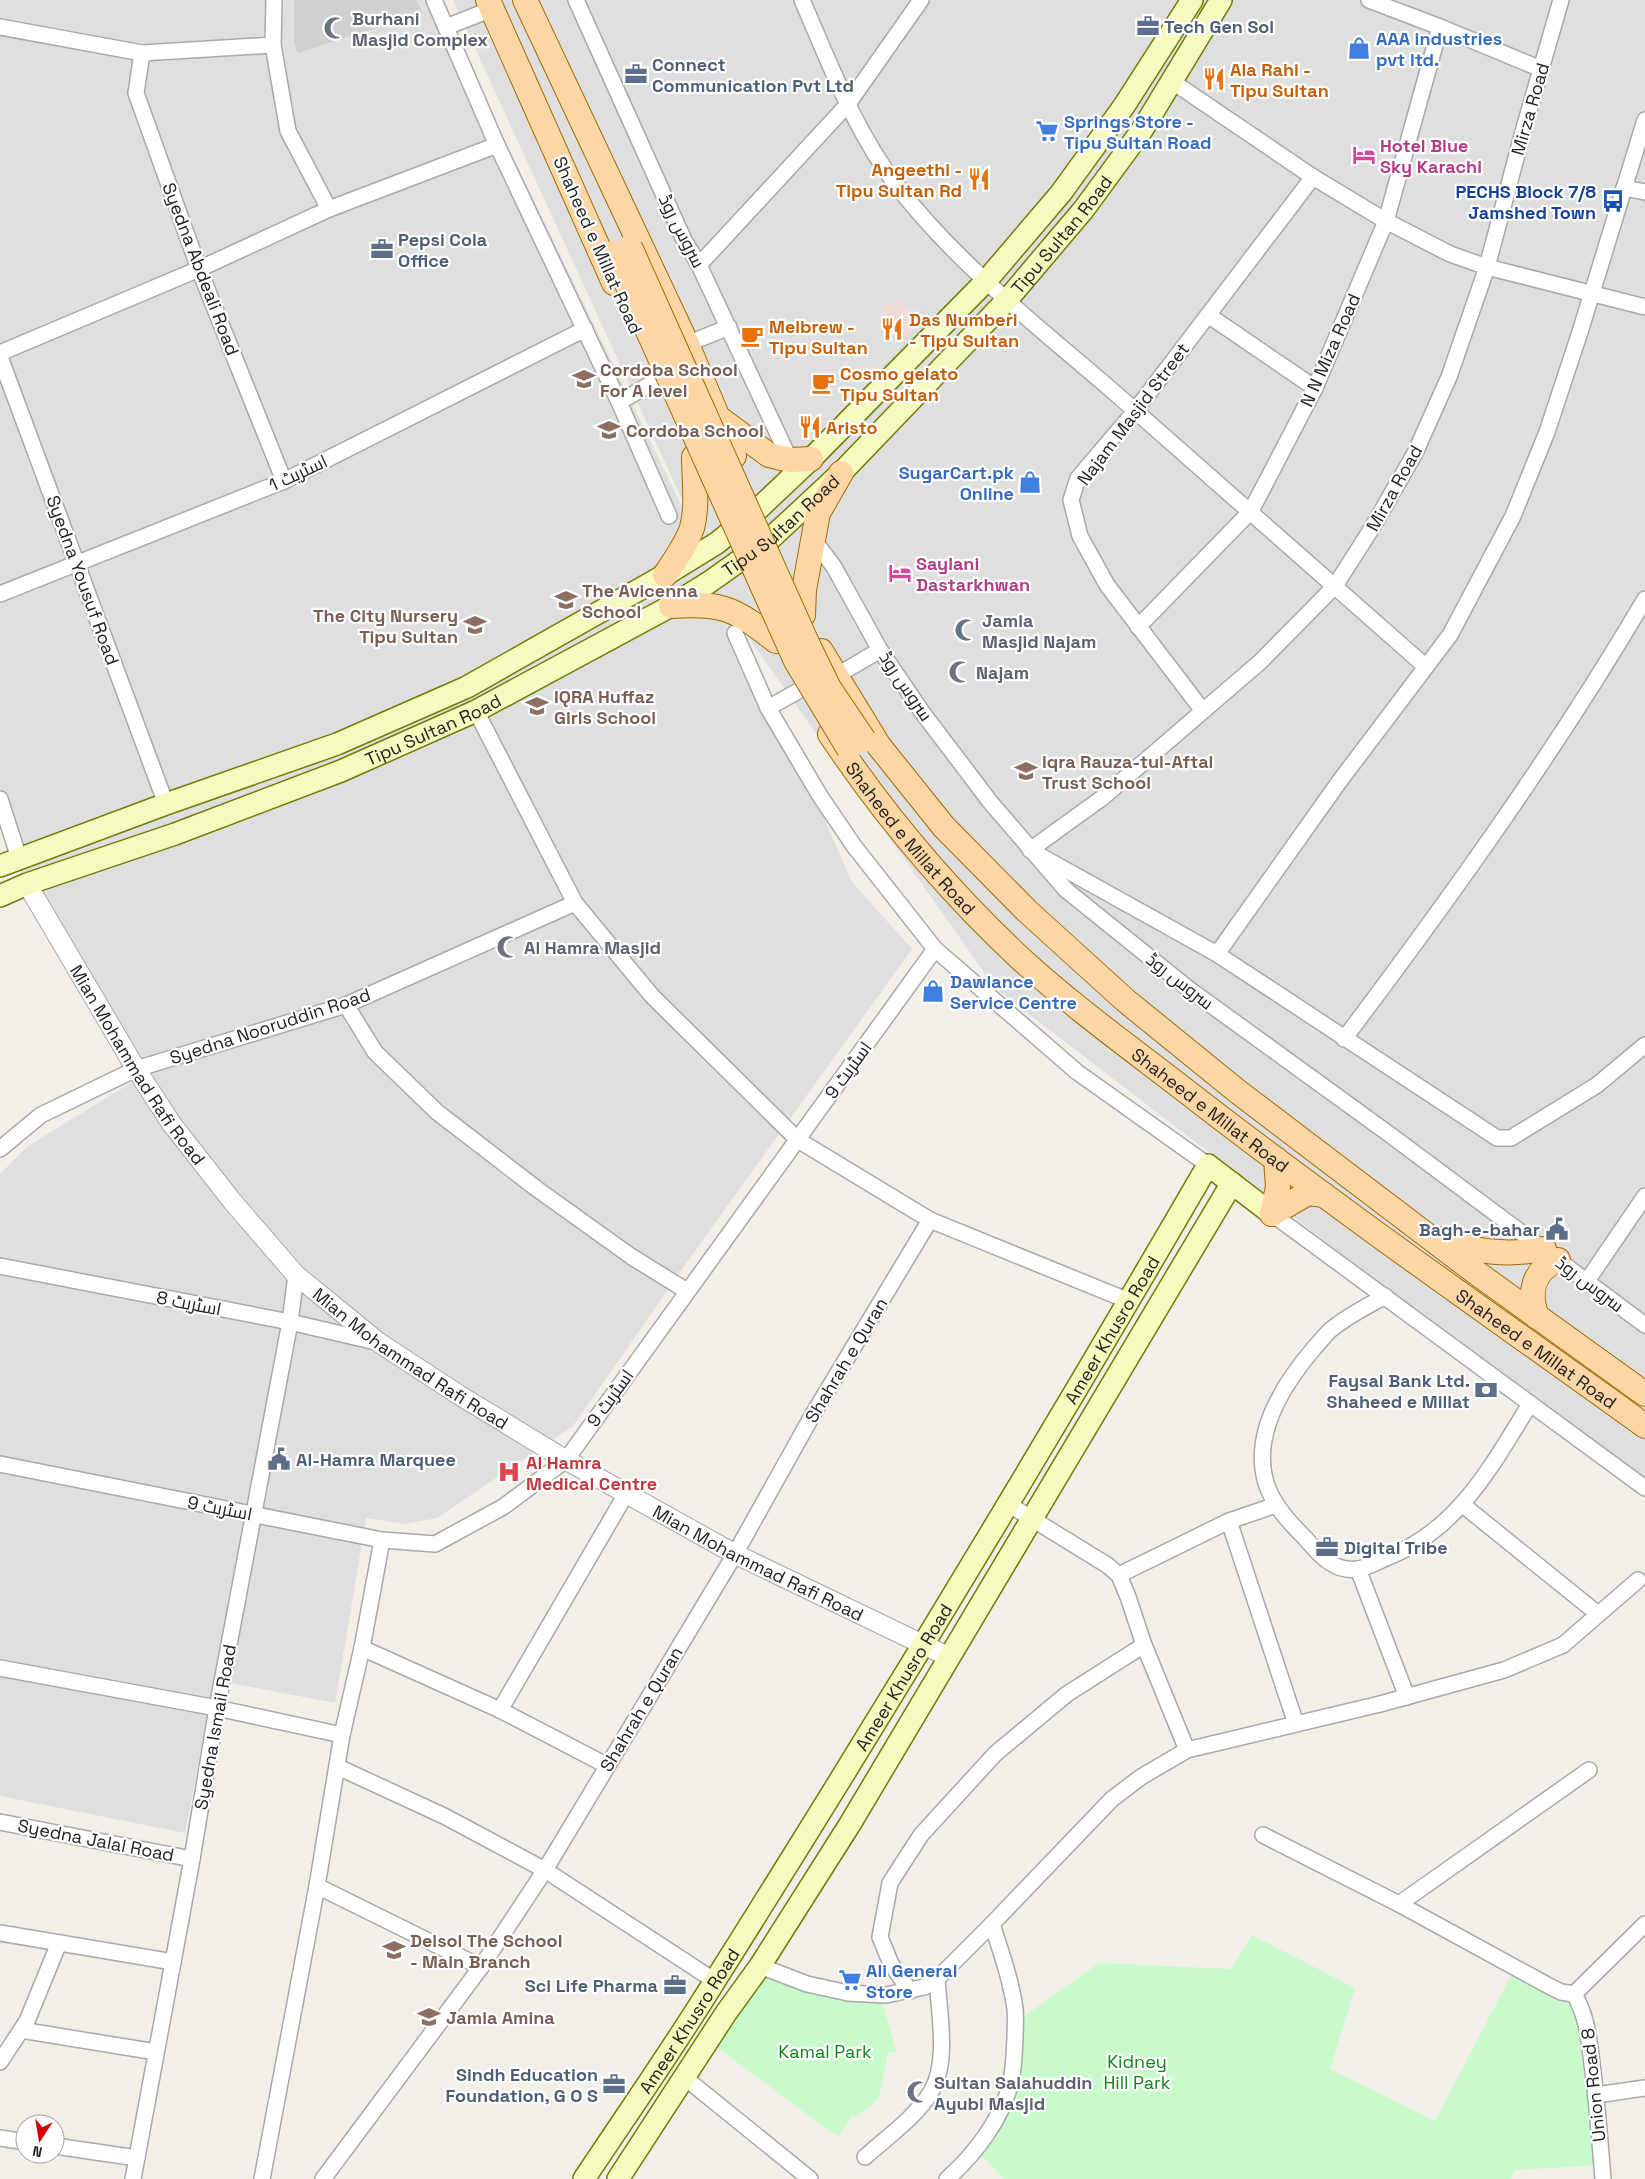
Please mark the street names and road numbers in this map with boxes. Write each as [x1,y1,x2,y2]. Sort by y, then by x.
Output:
street label: Mirza Road [1506,60,1554,158]
street label: Shaheed e Millat Road [548,153,648,337]
street label: Tipu Sultan Road [1006,170,1117,299]
street label: Syedna Abdeali Road [157,179,245,359]
street label: سروس روڈ [654,190,710,272]
street label: N N Miza Road [1295,290,1365,410]
street label: Najam Masjid Street [1072,338,1194,490]
street label: Mirza Road [1361,441,1427,535]
street label: اسٹریٹ 1 [265,449,331,497]
street label: Tipu Sultan Road [717,469,844,581]
street label: Syedna Yousuf Road [42,492,124,668]
street label: سروس روڈ [874,647,938,725]
street label: Tipu Sultan Road [361,688,505,770]
street label: Shaheed e Millat Road [841,757,981,919]
street label: سروس روڈ [1142,947,1218,1015]
street label: Mian Mohammad Rafi Road [65,960,211,1169]
street label: Syedna Nooruddin Road [167,983,373,1069]
street label: اسٹریٹ 9 [819,1037,877,1103]
street label: Shaheed e Millat Road [1127,1042,1294,1177]
street label: Ameer Khusro Road [1059,1251,1164,1408]
street label: سروس روڈ [1551,1251,1629,1317]
street label: Mian Mohammad Rafi Road [308,1282,513,1434]
street label: Shaheed e Millat Road [1452,1283,1621,1414]
street label: اسٹریٹ 8 [155,1285,223,1321]
street label: Shahrah e Quran [800,1293,892,1427]
street label: اسٹریٹ 9 [581,1365,639,1431]
street label: اسٹریٹ 9 [186,1490,254,1526]
street label: Mian Mohammad Rafi Road [649,1499,867,1626]
street label: Ameer Khusro Road [850,1599,957,1755]
street label: Syedna Ismail Road [189,1642,241,1812]
street label: Shahrah e Quran [595,1642,687,1776]
street label: Syedna Jalal Road [16,1814,176,1866]
street label: Ameer Khusro Road [633,1944,744,2098]
street label: Union Road 8 [1576,2027,1610,2143]

